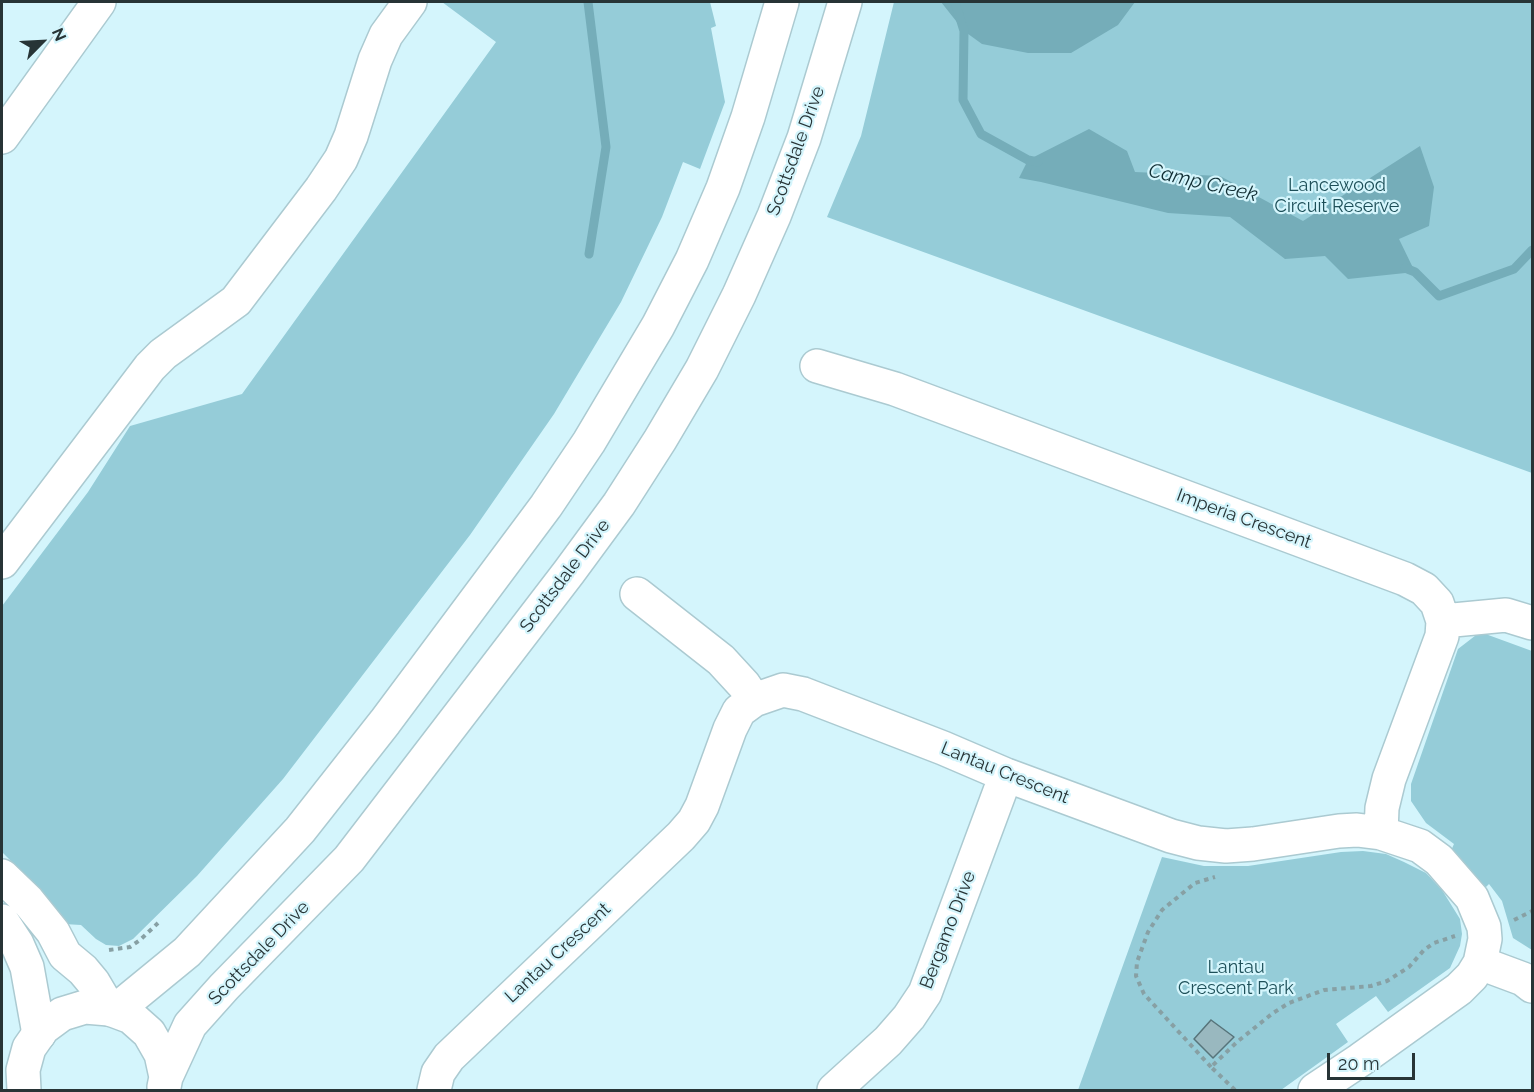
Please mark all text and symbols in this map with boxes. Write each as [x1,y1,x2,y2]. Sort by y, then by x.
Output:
north arrow [12,12,72,72]
text: N [48,25,70,44]
street label: Scottsdale Drive [763,83,829,219]
water label: Camp Creek [1146,159,1260,207]
park label: Lancewood Circuit Reserve [1275,175,1399,218]
street label: Imperia Crescent [1174,485,1314,553]
street label: Scottsdale Drive [515,515,615,637]
street label: Lantau Crescent [938,737,1072,809]
street label: Bergamo Drive [916,868,980,992]
street label: Scottsdale Drive [204,897,314,1009]
street label: Lantau Crescent [501,899,615,1007]
park label: Lantau Crescent Park [1178,957,1294,1000]
scale bar [1330,1041,1418,1079]
text: 20 m [1338,1053,1380,1074]

